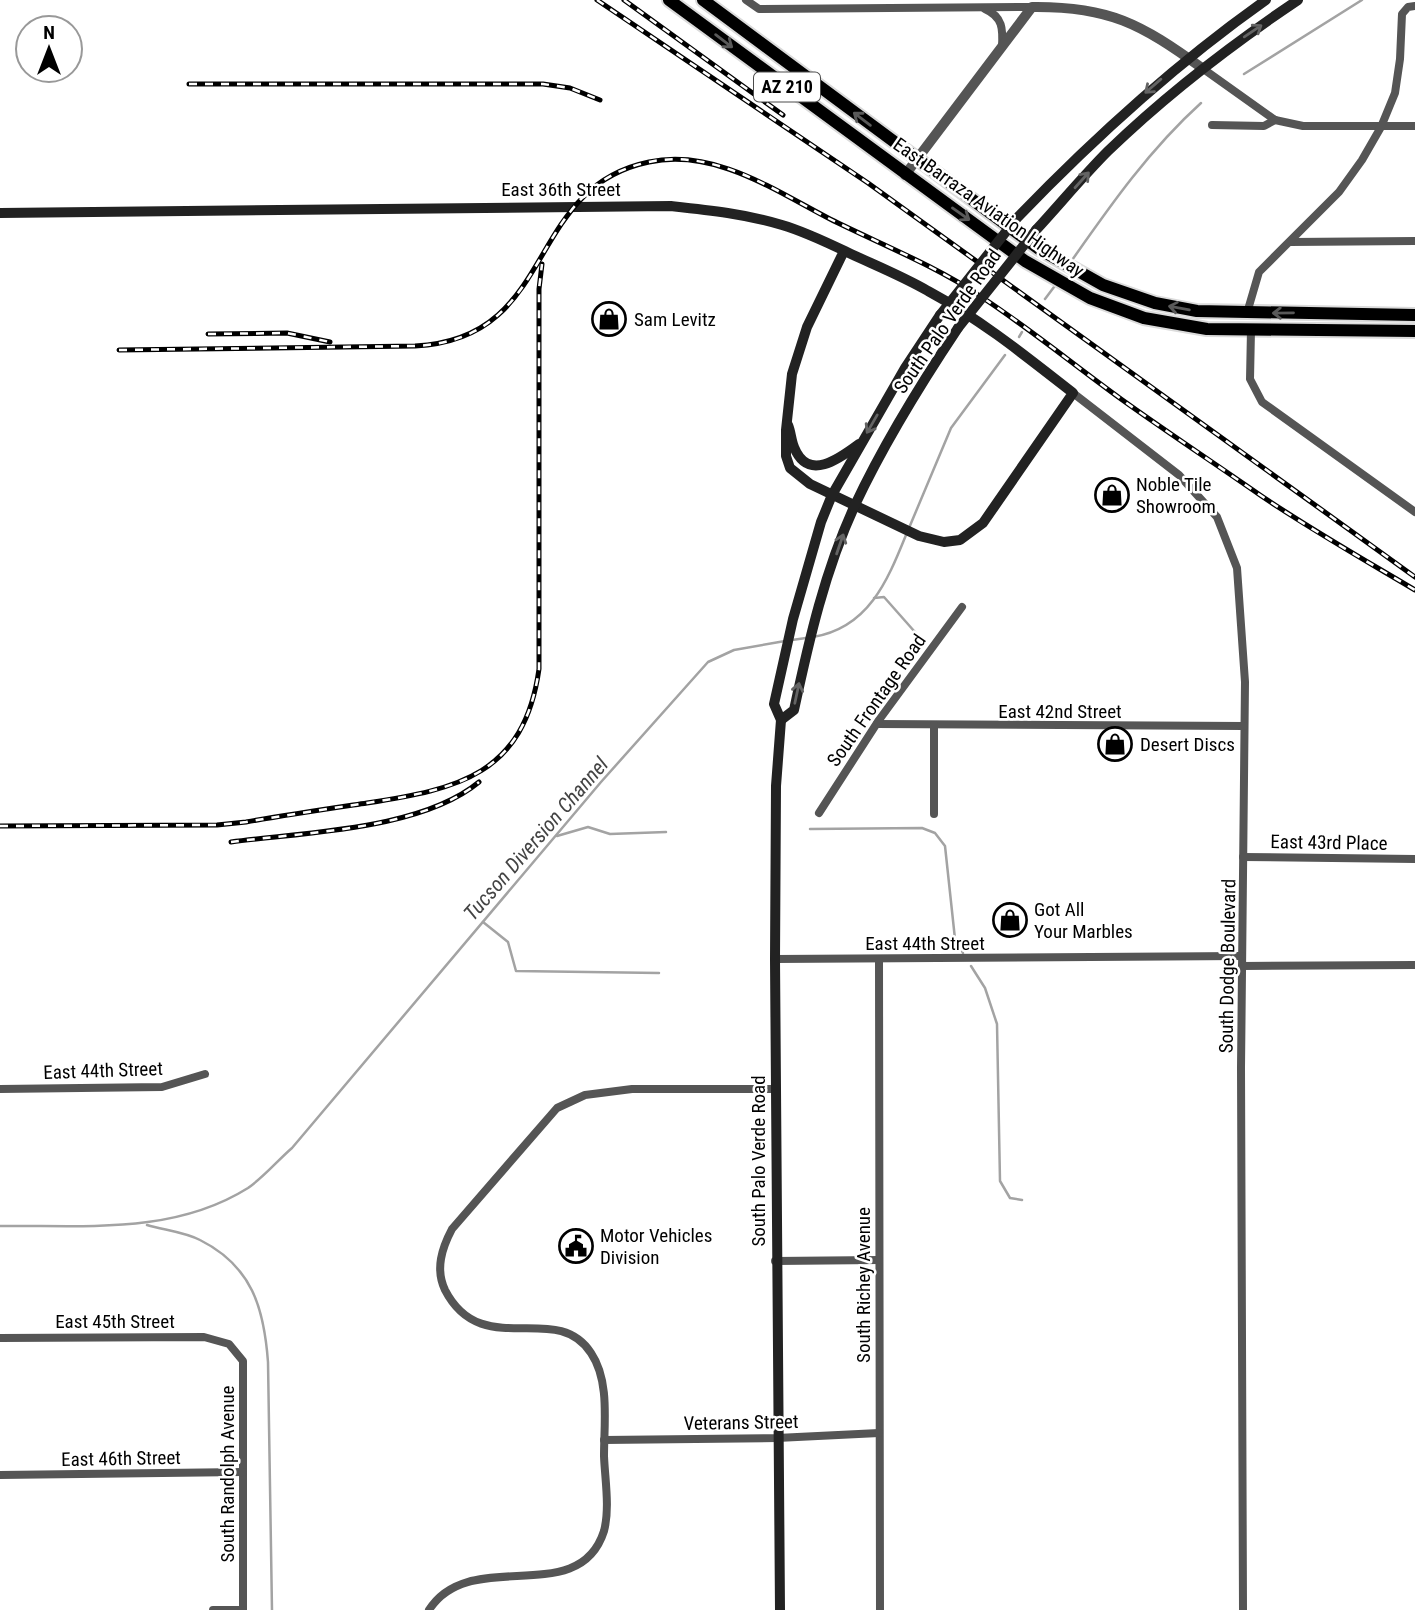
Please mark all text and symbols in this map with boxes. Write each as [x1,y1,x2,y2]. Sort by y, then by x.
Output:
north arrow [14,14,84,84]
text: N [43,21,55,44]
one-way arrow [1243,24,1262,38]
one-way arrow [714,33,733,48]
road number: AZ 210 [754,72,820,102]
one-way arrow [1145,78,1163,94]
one-way arrow [853,111,872,126]
street label: East Barraza Aviation Highway [889,133,1089,282]
one-way arrow [1073,172,1090,189]
street label: East 36th Street [501,178,621,201]
one-way arrow [951,207,970,221]
street label: South Palo Verde Road [889,245,1006,398]
shop icon: Sam Levitz [590,300,628,338]
one-way arrow [1168,301,1191,314]
one-way arrow [1272,306,1295,320]
place label: Sam Levitz [634,308,716,331]
one-way arrow [865,413,879,433]
place label: Noble Tile Showroom [1136,473,1216,518]
shop icon: Noble Tile Showroom [1093,476,1131,514]
one-way arrow [835,533,847,555]
street label: South Frontage Road [822,630,931,771]
one-way arrow [791,682,805,705]
street label: East 42nd Street [998,700,1122,723]
shop icon: Desert Discs [1096,725,1134,763]
place label: Desert Discs [1140,733,1235,756]
water label: Tucson Diversion Channel [459,753,613,925]
street label: East 43rd Place [1270,830,1388,855]
street label: South Dodge Boulevard [1214,879,1241,1053]
place label: Got All Your Marbles [1034,898,1133,943]
shop icon: Got All Your Marbles [991,901,1029,939]
street label: East 44th Street [865,932,985,955]
street label: East 44th Street [43,1057,163,1084]
street label: South Palo Verde Road [747,1075,770,1247]
street label: South Richey Avenue [852,1207,875,1363]
place label: Motor Vehicles Division [600,1224,712,1269]
public building icon: Motor Vehicles Division [557,1227,595,1265]
street label: East 45th Street [55,1310,175,1333]
street label: South Randolph Avenue [216,1385,239,1563]
street label: Veterans Street [683,1410,799,1435]
street label: East 46th Street [61,1446,181,1471]

